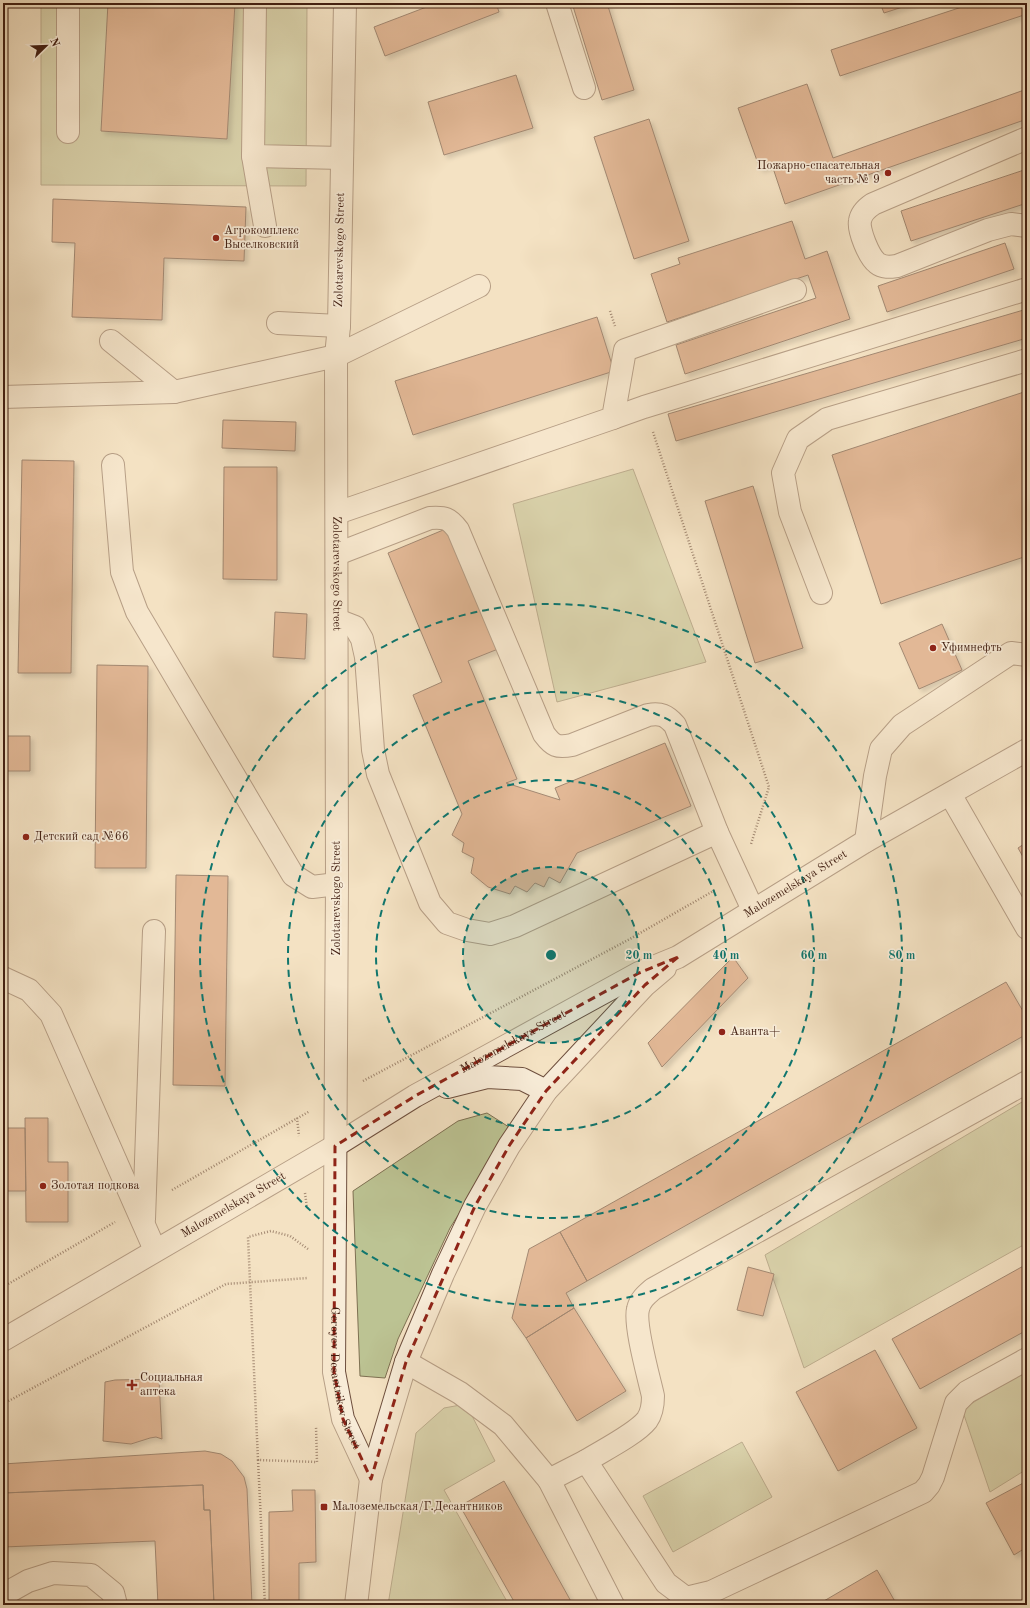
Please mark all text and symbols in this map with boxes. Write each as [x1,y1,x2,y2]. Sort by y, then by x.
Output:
north arrow [26,26,66,66]
text: N [47,37,61,49]
place label: Пожарно-спасательная часть № 9 [757,160,880,186]
marker: Пожарно-спасательная часть № 9 [883,168,893,178]
street label: Zolotarevskogo Street [333,192,347,308]
place label: Агрокомплекс Выселковский [224,225,299,251]
marker: Агрокомплекс Выселковский [211,233,221,243]
street label: Zolotarevskogo Street [330,516,343,631]
place label: Уфимнефть [941,642,1002,654]
marker: Уфимнефть [928,643,938,653]
place label: Детский сад №66 [34,831,129,843]
marker: Детский сад №66 [21,832,31,842]
street label: Zolotarevskogo Street [331,841,343,955]
street label: Malozemelskaya Street [742,848,849,921]
centre of rings [544,948,558,962]
text: 20 m [626,950,653,962]
text: 40 m [713,950,740,962]
text: 60 m [801,950,828,962]
text: 80 m [889,950,916,962]
street label: Malozemelskaya Street [458,1008,568,1076]
place label: Аванта+ [730,1026,780,1038]
marker: Аванта+ [717,1027,727,1037]
street label: Malozemelskaya Street [179,1170,288,1240]
place label: Золотая подкова [51,1180,139,1192]
marker: Золотая подкова [38,1181,48,1191]
street label: Geroyev Desantnikov Street [328,1307,362,1451]
place label: Социальная аптека [140,1372,203,1398]
marker: Социальная аптека [127,1380,137,1390]
place label: Малоземельская/Г.Десантников [332,1501,503,1513]
marker: Малоземельская/Г.Десантников [319,1502,329,1512]

